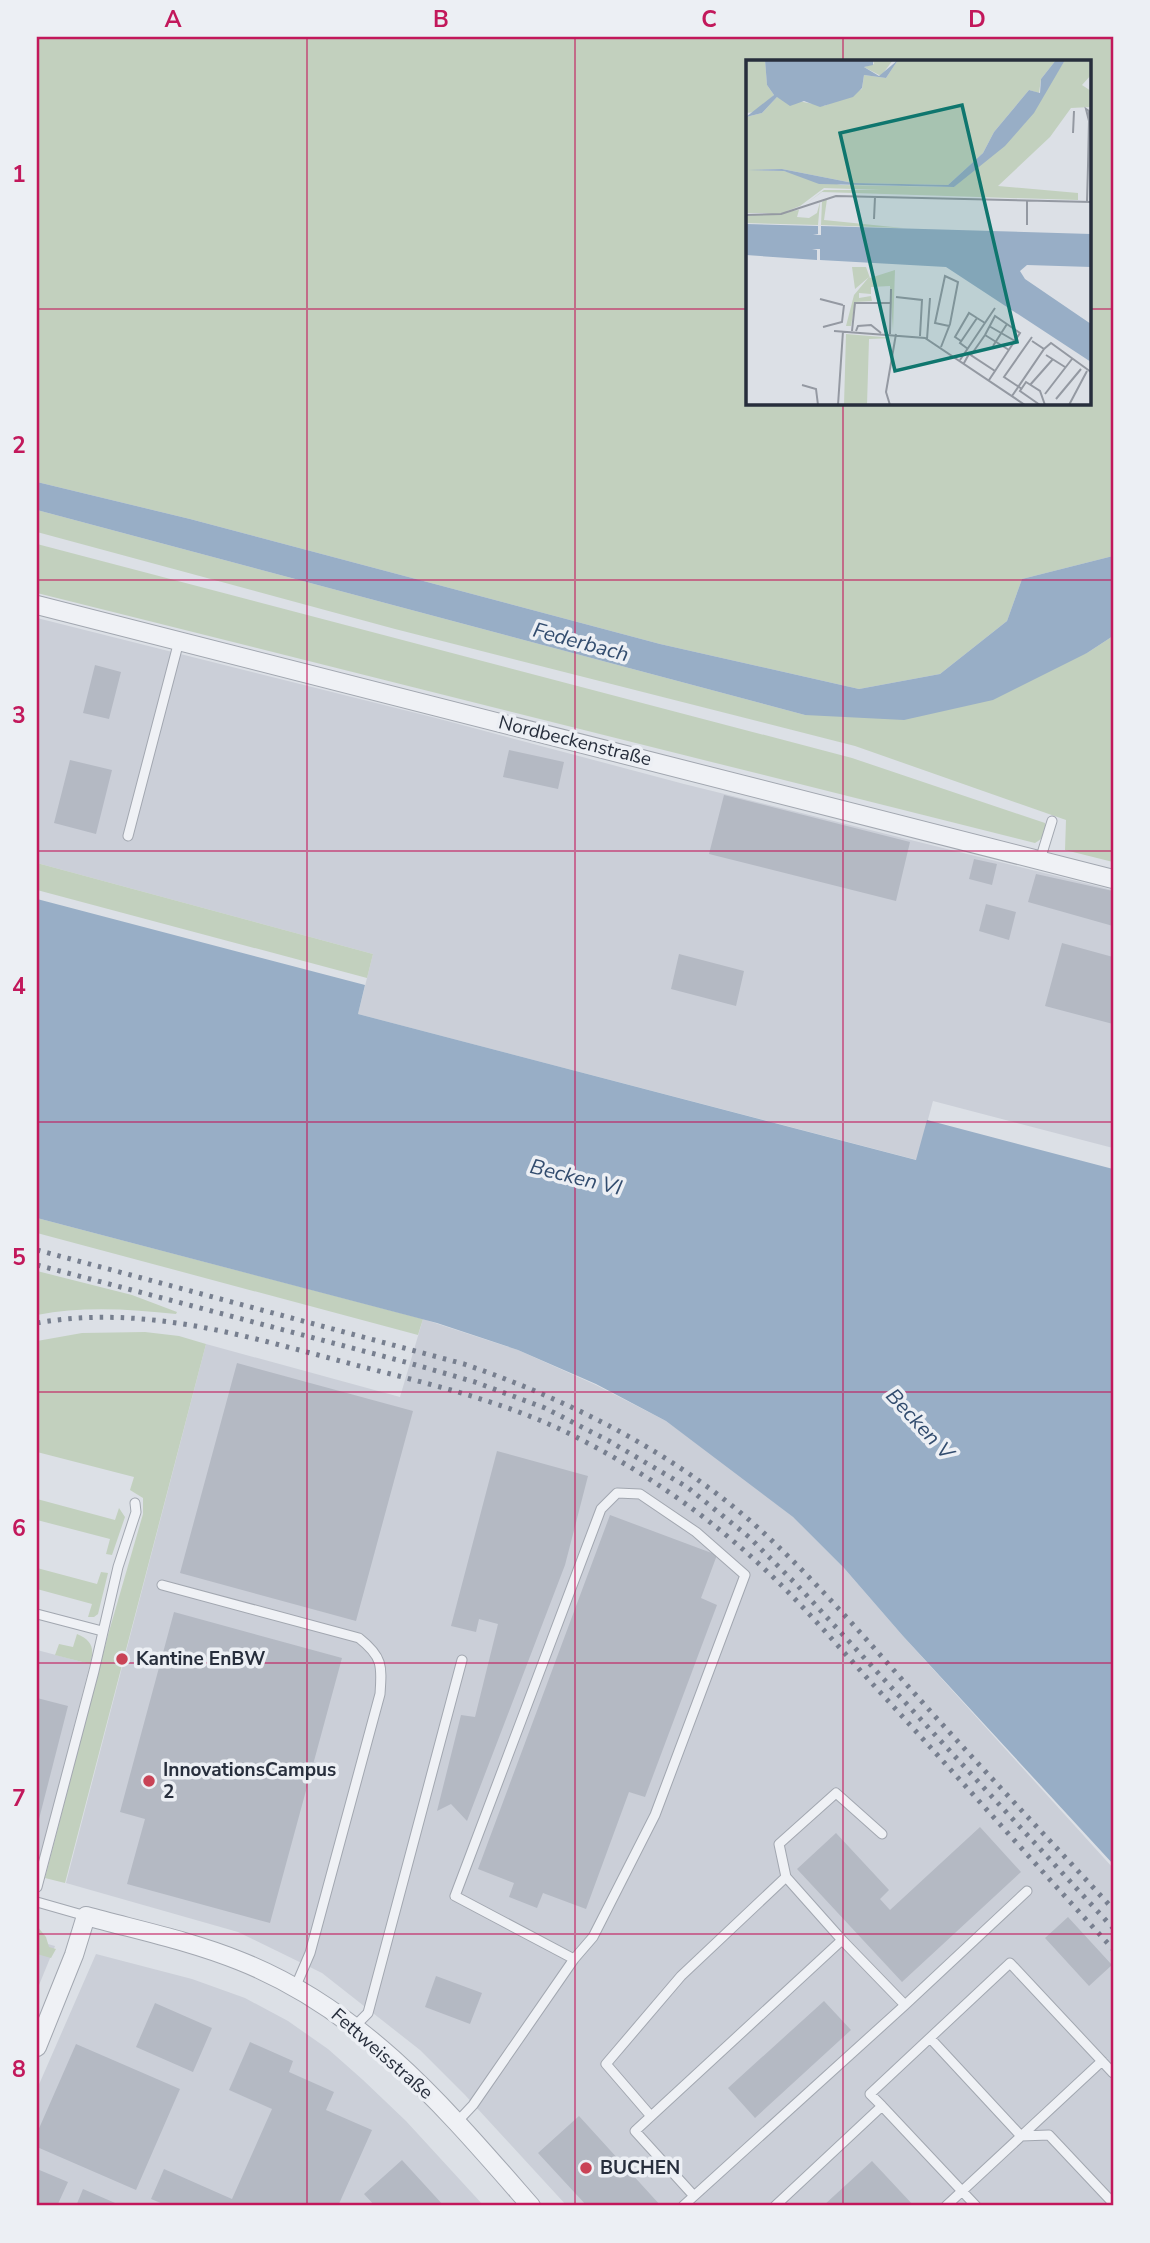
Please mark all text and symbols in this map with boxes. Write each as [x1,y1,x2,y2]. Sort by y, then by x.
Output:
text: A [164,4,182,35]
text: B [433,4,449,35]
text: C [701,4,717,35]
text: D [968,4,986,35]
inset map [746,60,1090,404]
text: 1 [12,159,26,190]
text: 2 [12,430,26,461]
water label: Federbach [530,616,632,668]
text: 3 [12,700,26,731]
street label: Nordbeckenstraße [496,709,654,773]
text: 4 [12,971,26,1002]
water label: Becken VI [527,1152,625,1202]
text: 5 [12,1242,26,1273]
water label: Becken V [880,1382,962,1468]
text: 6 [12,1513,26,1544]
place label: Kantine EnBW [136,1646,265,1672]
marker: Kantine EnBW [114,1651,130,1667]
place label: InnovationsCampus 2 [163,1757,336,1805]
marker: InnovationsCampus 2 [141,1773,157,1789]
text: 7 [12,1783,26,1814]
street label: Fettweisstraße [326,2002,438,2106]
text: 8 [12,2054,26,2085]
place label: BUCHEN [600,2155,680,2181]
marker: BUCHEN [578,2160,594,2176]

